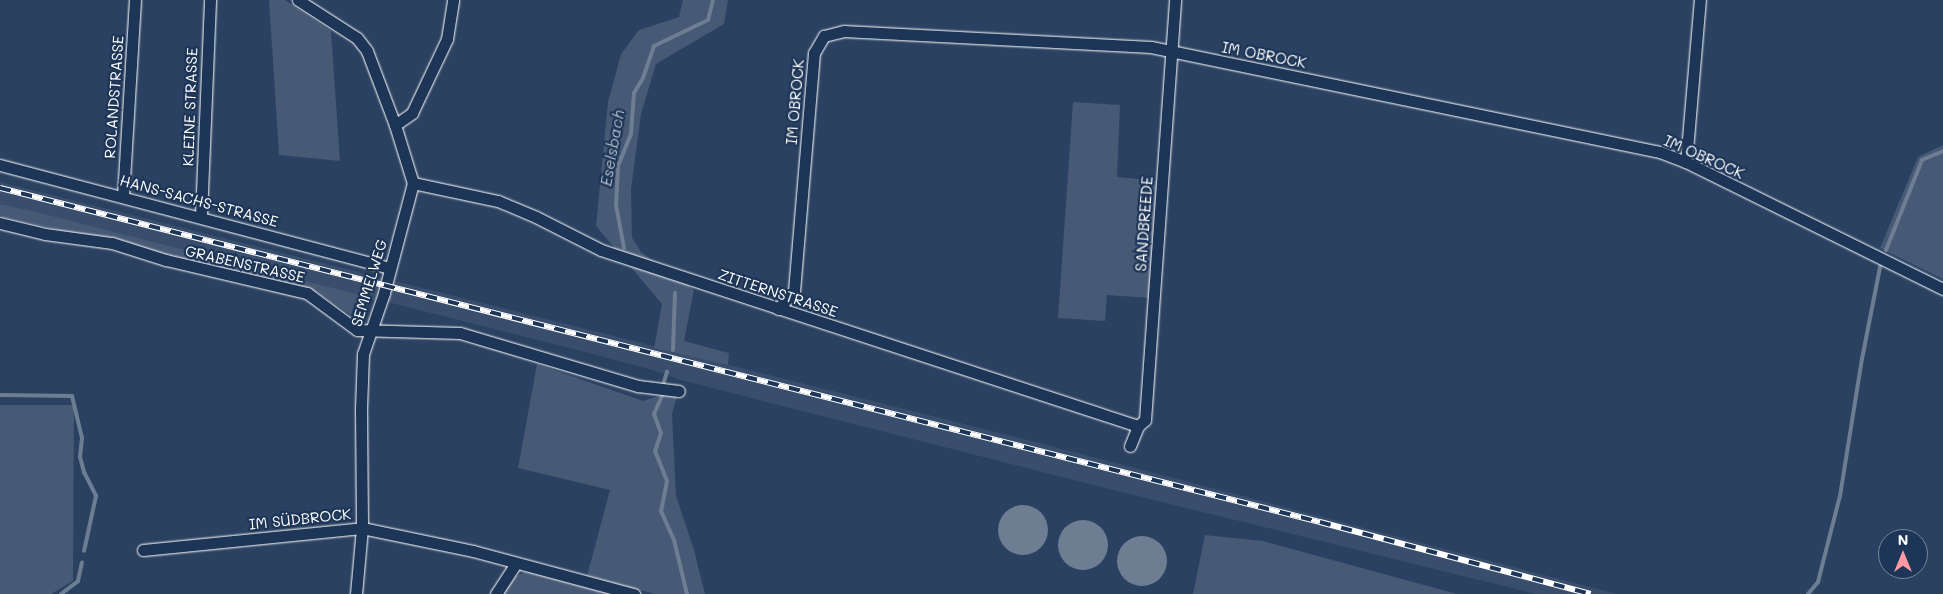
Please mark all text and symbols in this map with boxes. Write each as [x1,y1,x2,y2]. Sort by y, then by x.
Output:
street label: ROLANDSTRASSE [101,35,127,159]
street label: IM OBROCK [1220,38,1308,72]
street label: KLEINE STRASSE [179,47,201,167]
street label: IM OBROCK [782,58,808,146]
water label: Eselsbach [596,108,628,188]
street label: IM OBROCK [1661,131,1747,183]
street label: HANS-SACHS-STRASSE [118,171,280,231]
street label: SANDBREEDE [1132,176,1156,272]
street label: SEMMELWEG [347,237,391,329]
street label: GRABENSTRASSE [183,241,307,287]
street label: ZITTERNSTRASSE [716,265,840,321]
street label: IM SÜDBROCK [248,505,352,533]
north arrow [1878,529,1928,579]
text: N [1898,530,1908,549]

